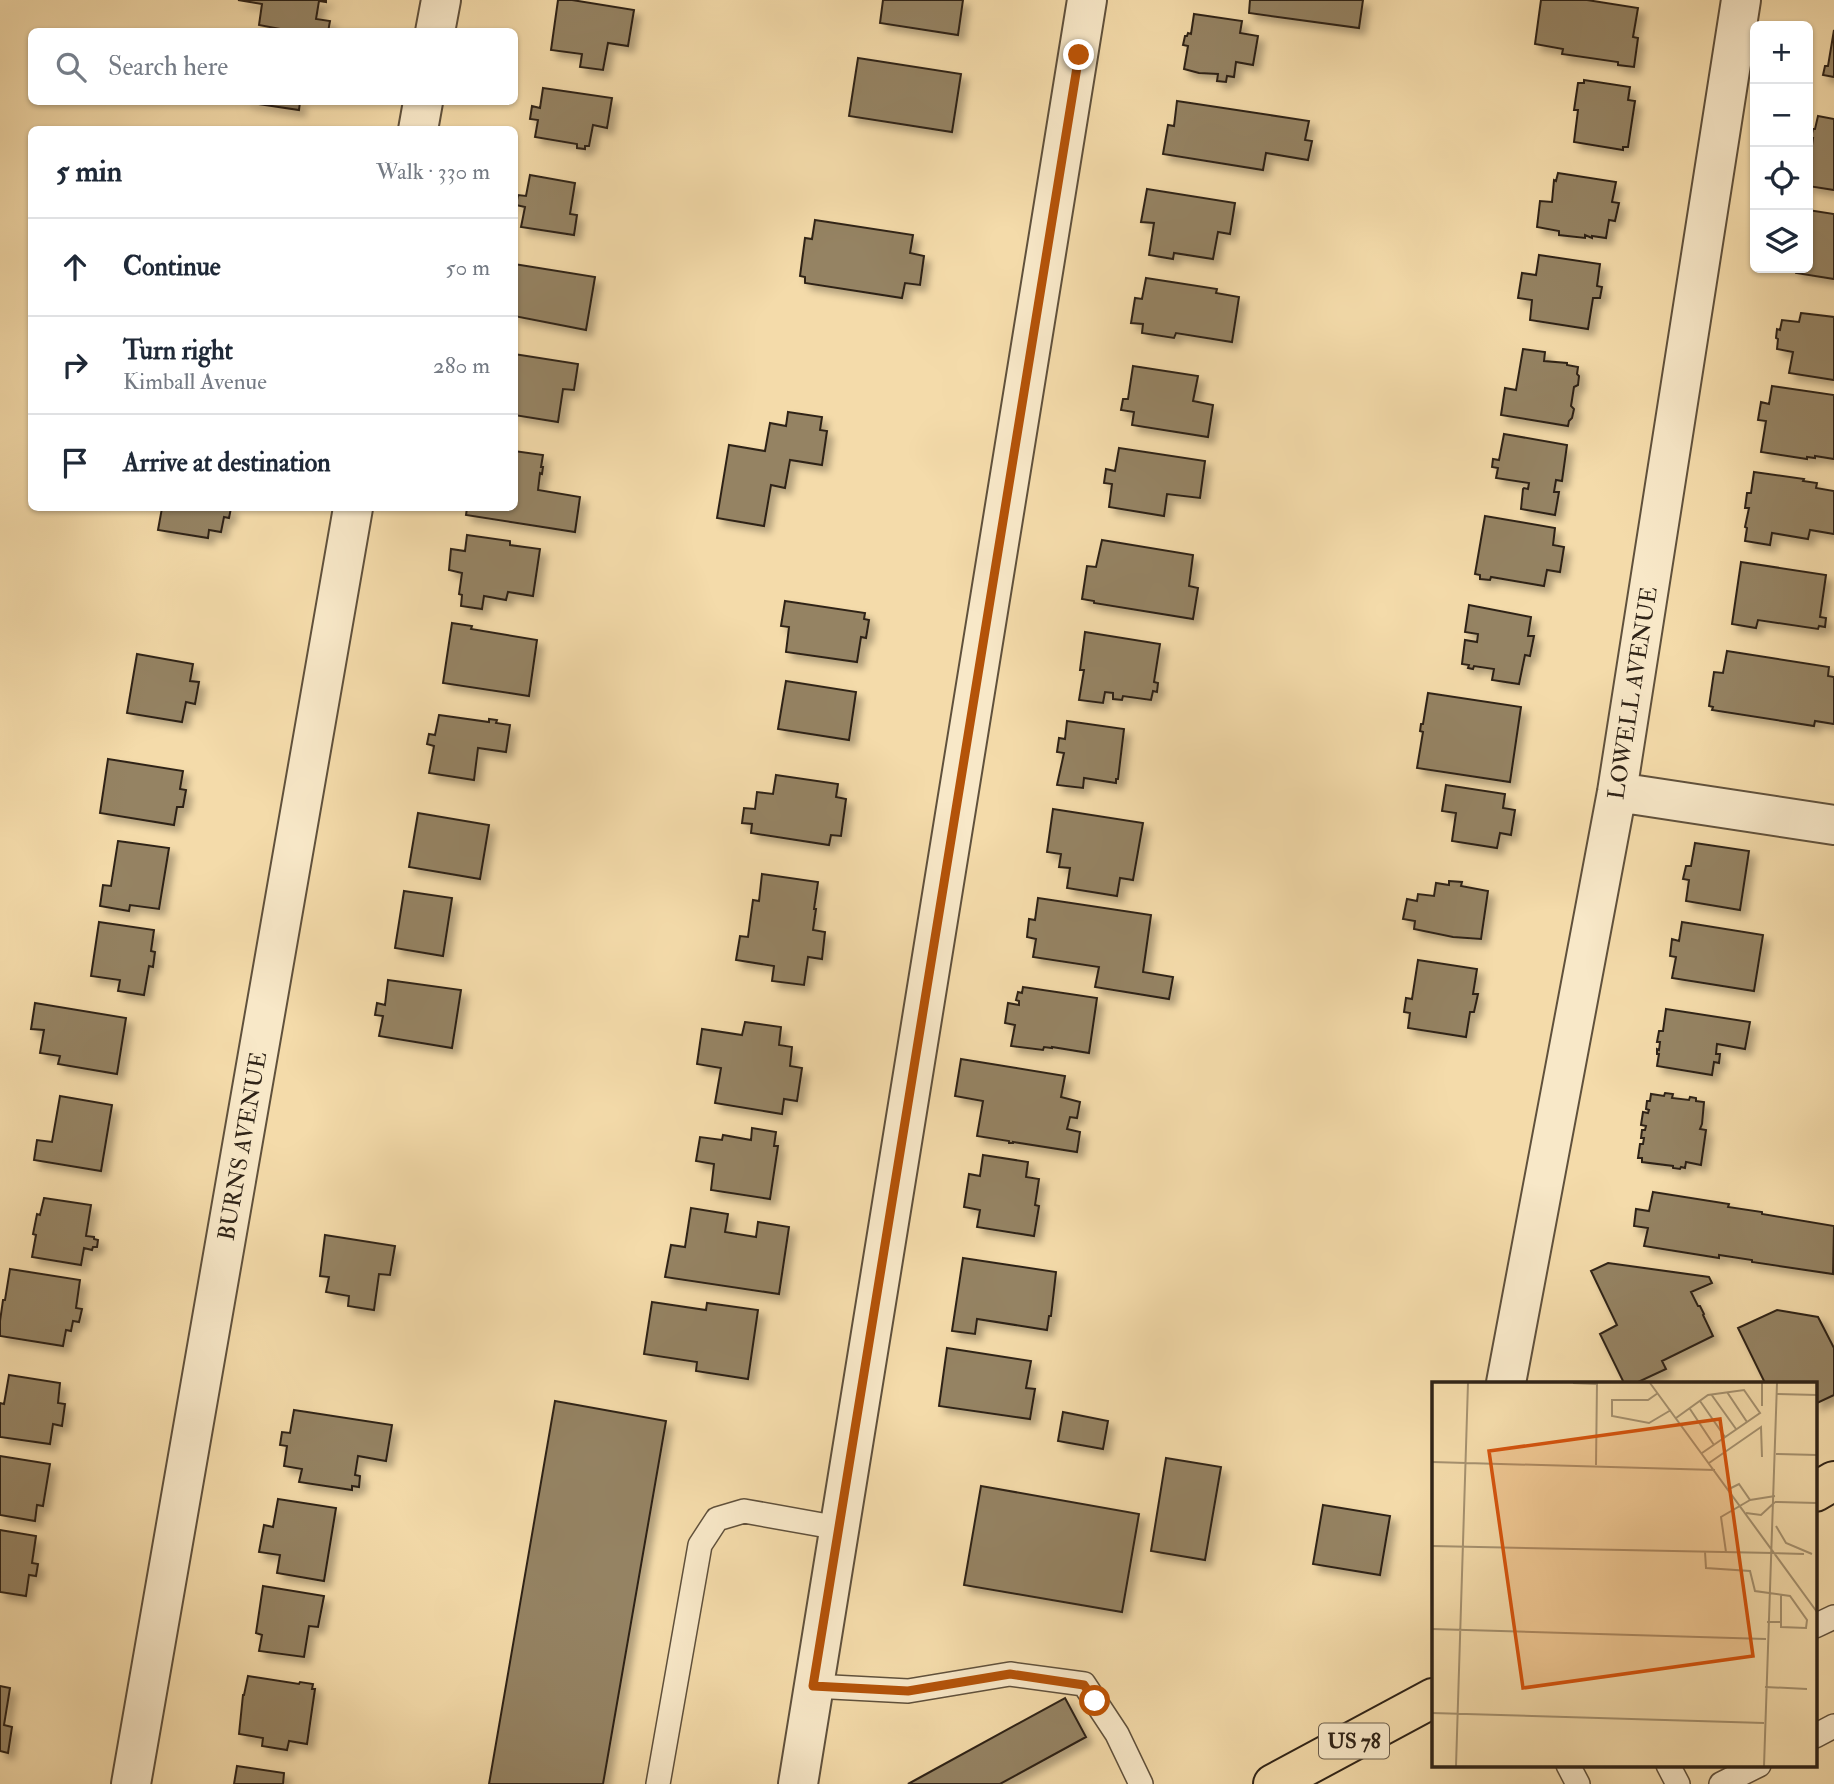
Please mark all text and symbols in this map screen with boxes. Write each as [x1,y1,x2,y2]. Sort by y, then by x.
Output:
map controls [1750,21,1813,273]
button: + [1750,21,1813,84]
search box [28,28,518,105]
route end [1063,39,1094,70]
icon: search [52,48,90,86]
text: Search here [108,51,228,83]
button: − [1750,84,1813,147]
button: locate [1750,147,1813,210]
text: 5 min [56,153,122,190]
text: Walk · 330 m [376,157,490,186]
button: layers [1750,210,1813,273]
icon: ahead [56,248,94,286]
text: Continue [123,251,221,283]
text: 50 m [446,253,490,282]
text: Turn right [123,335,233,367]
icon: right [56,346,94,384]
text: 280 m [433,351,490,380]
text: Kimball Avenue [123,367,267,396]
icon: arrive [56,444,94,482]
text: Arrive at destination [123,447,331,479]
street label: LOWELL AVENUE [1601,584,1664,802]
street label: BURNS AVENUE [212,1049,273,1243]
inset map [1432,1382,1816,1766]
route start [1079,1685,1110,1716]
road number: US 78 [1319,1724,1389,1758]

